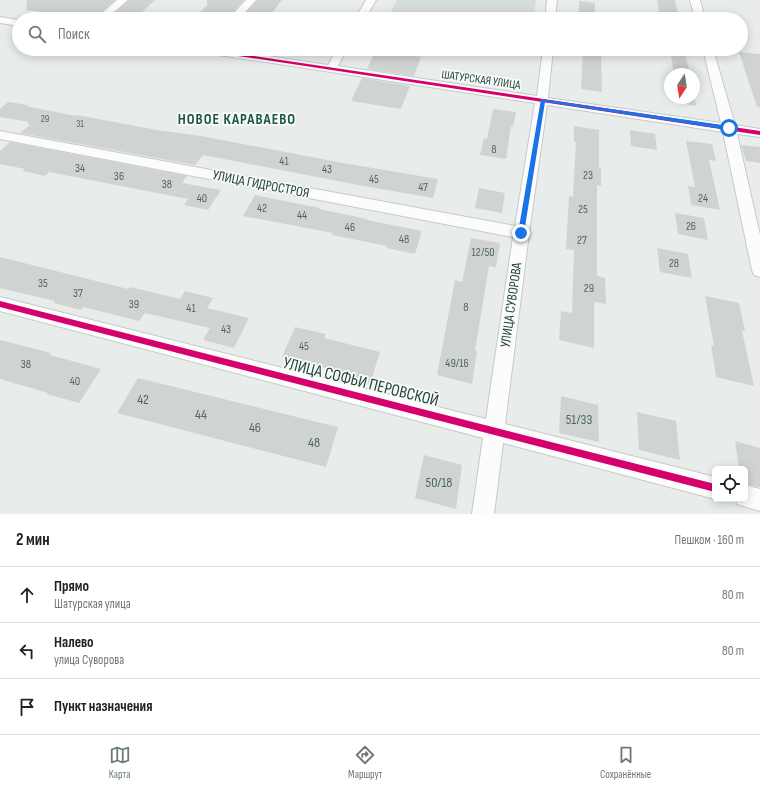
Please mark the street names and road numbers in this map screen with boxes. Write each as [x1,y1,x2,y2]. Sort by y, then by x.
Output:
street label: ШАТУРСКАЯ УЛИЦА [441,67,522,93]
street label: УЛИЦА ГИДРОСТРОЯ [211,166,311,202]
street label: УЛИЦА СУВОРОВА [497,260,526,349]
street label: УЛИЦА СОФЬИ ПЕРОВСКОЙ [281,353,441,411]

